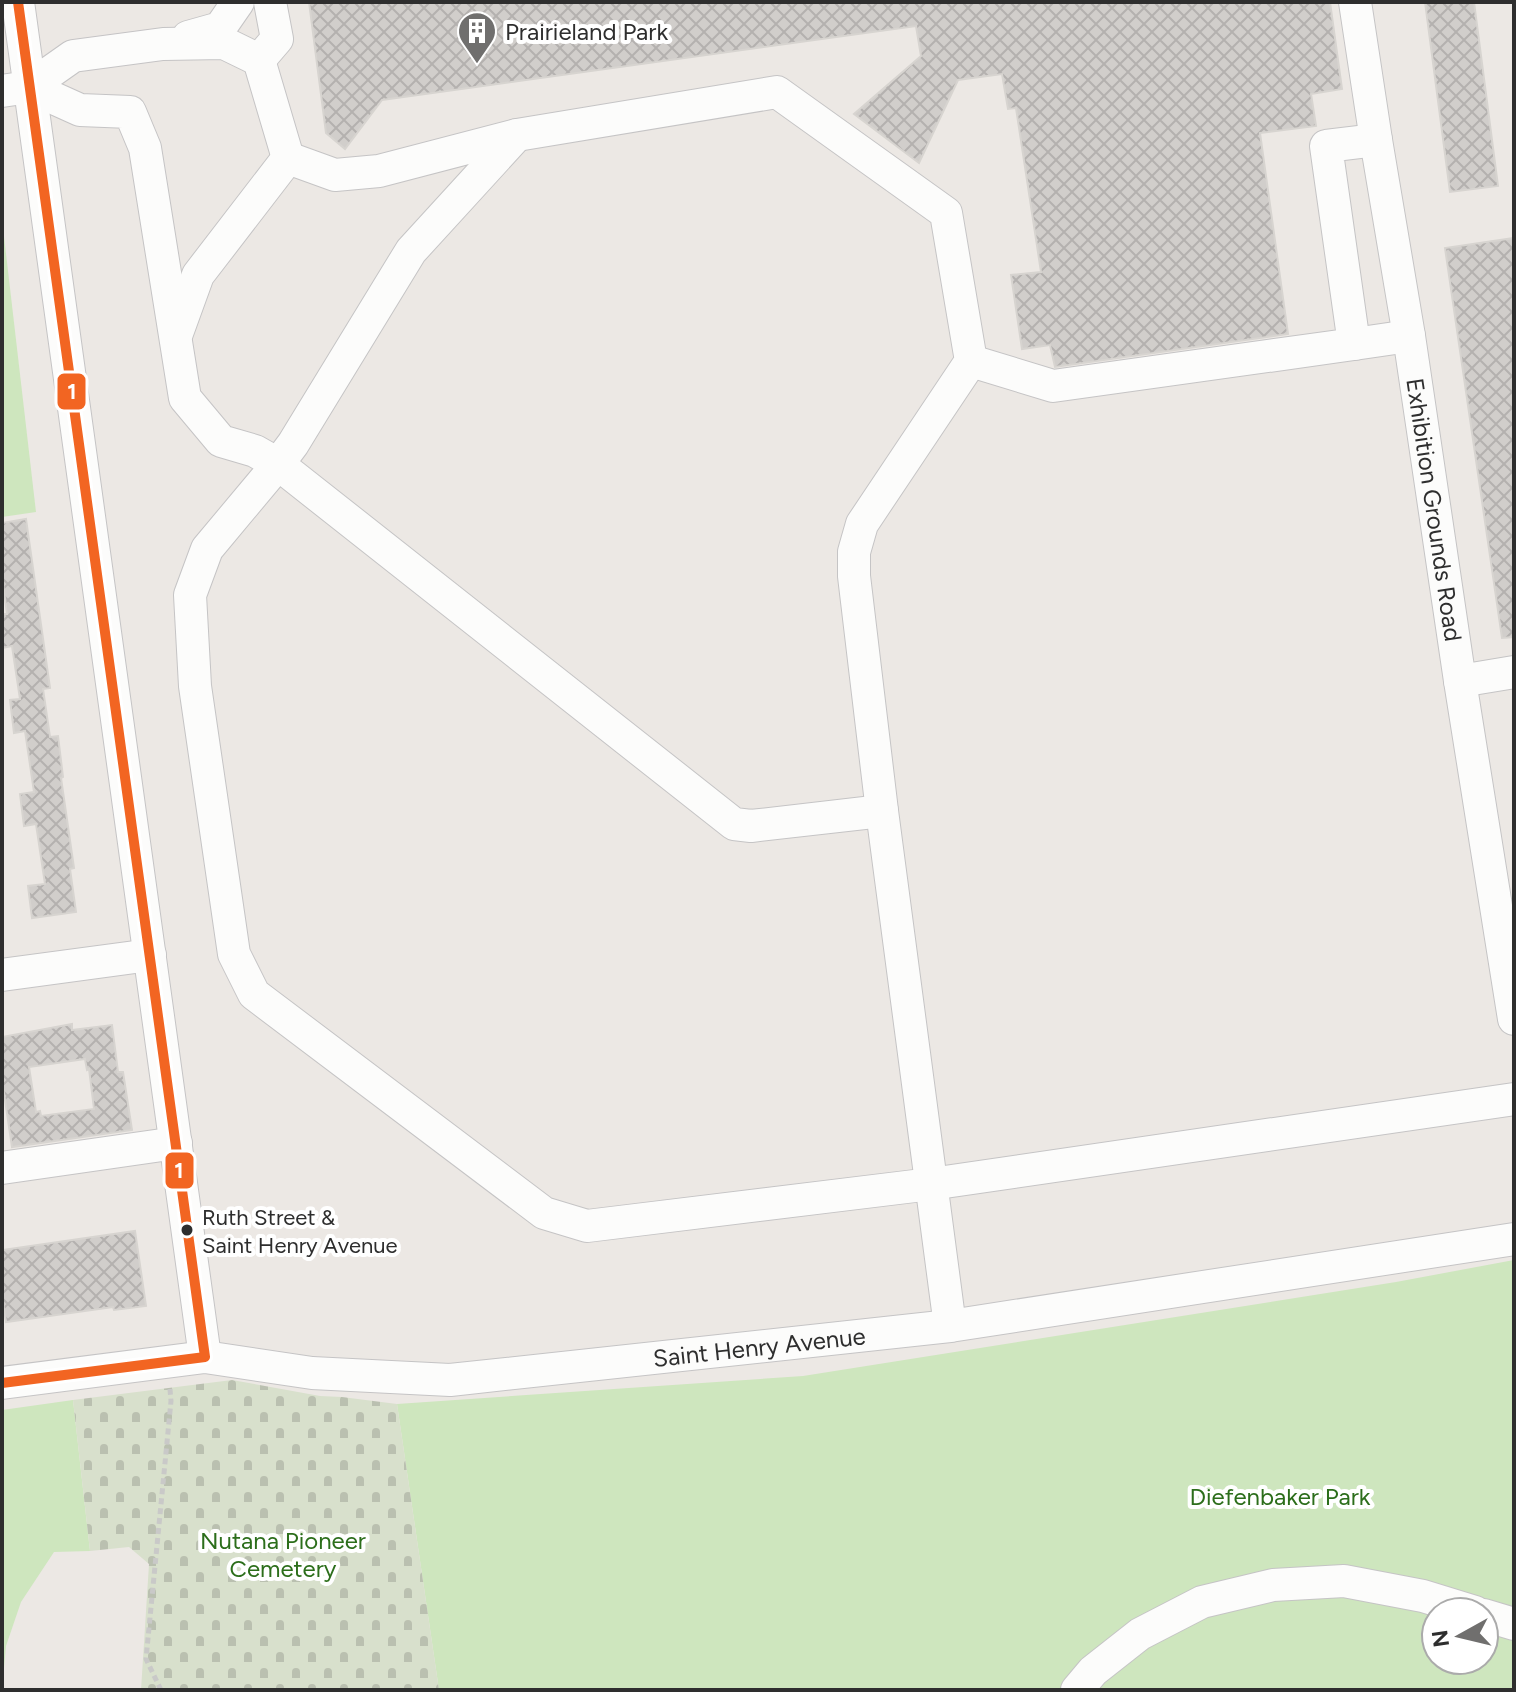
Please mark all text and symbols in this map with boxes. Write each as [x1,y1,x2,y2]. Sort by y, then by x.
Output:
building icon: Prairieland Park [456,10,498,65]
place label: Prairieland Park [505,17,668,46]
line badge: 1 [56,372,87,411]
street label: Exhibition Grounds Road [1401,376,1468,643]
text: 1 [67,378,77,405]
line badge: 1 [164,1151,195,1190]
text: 1 [174,1157,184,1184]
place label: Ruth Street & Saint Henry Avenue [202,1204,398,1259]
marker: Ruth Street & Saint Henry Avenue [179,1222,195,1238]
street label: Saint Henry Avenue [652,1321,867,1372]
park label: Diefenbaker Park [1190,1482,1371,1511]
park label: Nutana Pioneer Cemetery [200,1526,366,1583]
north arrow [1420,1596,1500,1676]
text: N [1426,1628,1455,1649]

